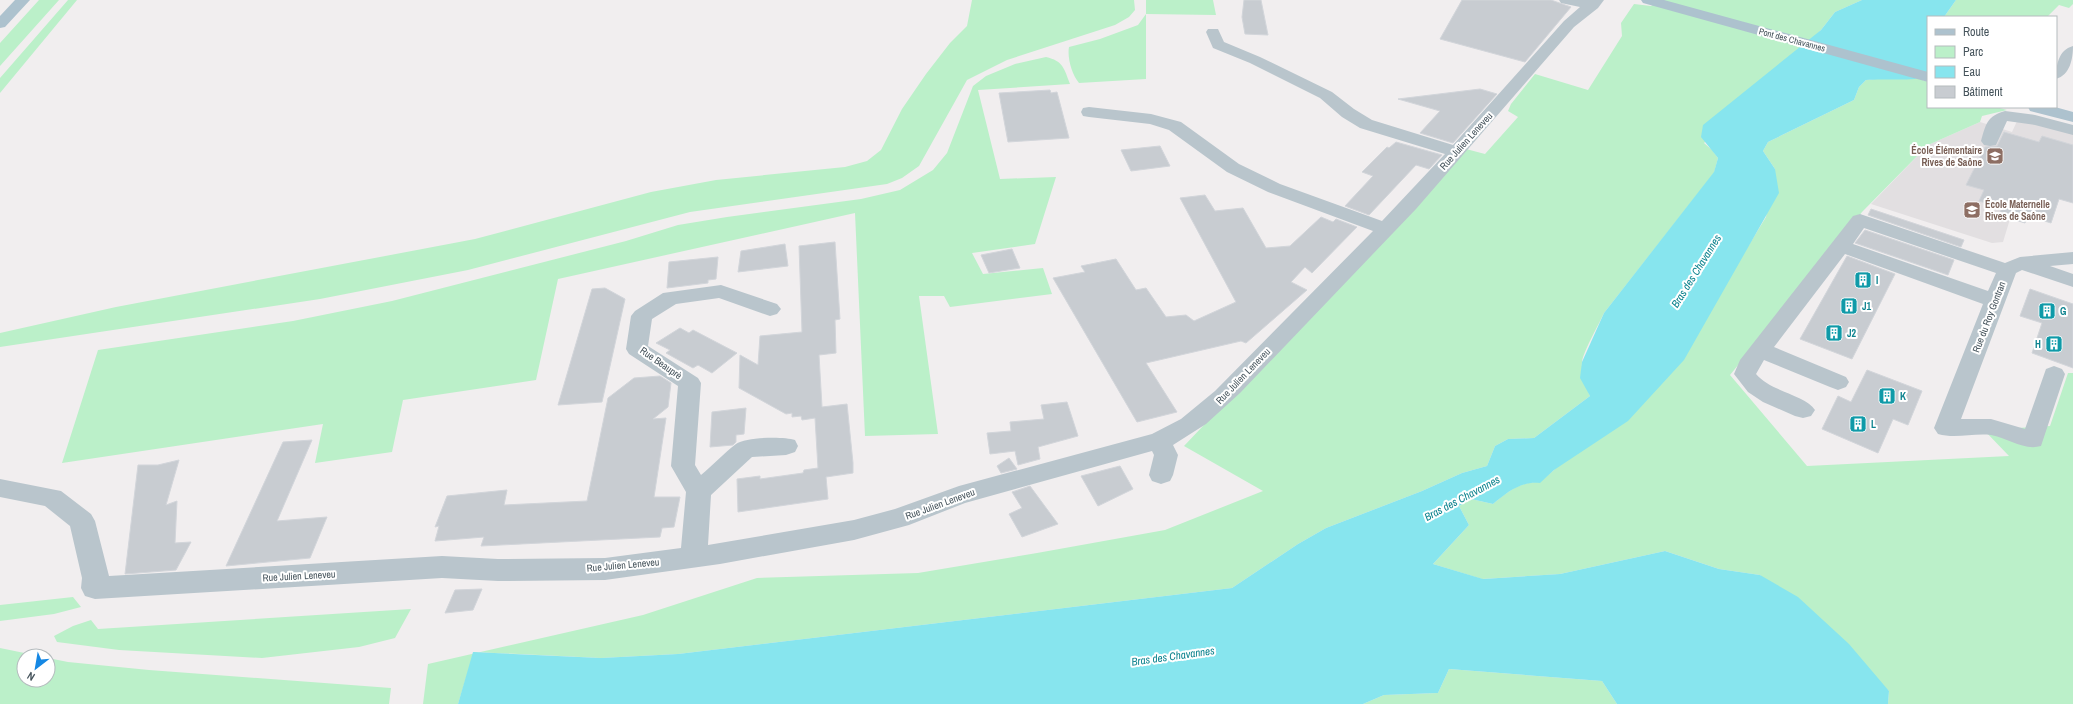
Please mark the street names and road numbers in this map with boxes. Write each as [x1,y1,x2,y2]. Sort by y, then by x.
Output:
street label: Pont des Chavannes [1757,25,1827,55]
street label: Rue Julien Leneveu [1437,110,1495,172]
street label: Rue du Roy Gontran [1969,280,2009,354]
street label: Rue Beauprè [637,344,685,382]
street label: Rue Julien Leneveu [1213,345,1273,407]
street label: Rue Julien Leneveu [904,485,976,523]
street label: Rue Julien Leneveu [586,555,660,575]
street label: Rue Julien Leneveu [262,568,336,584]

